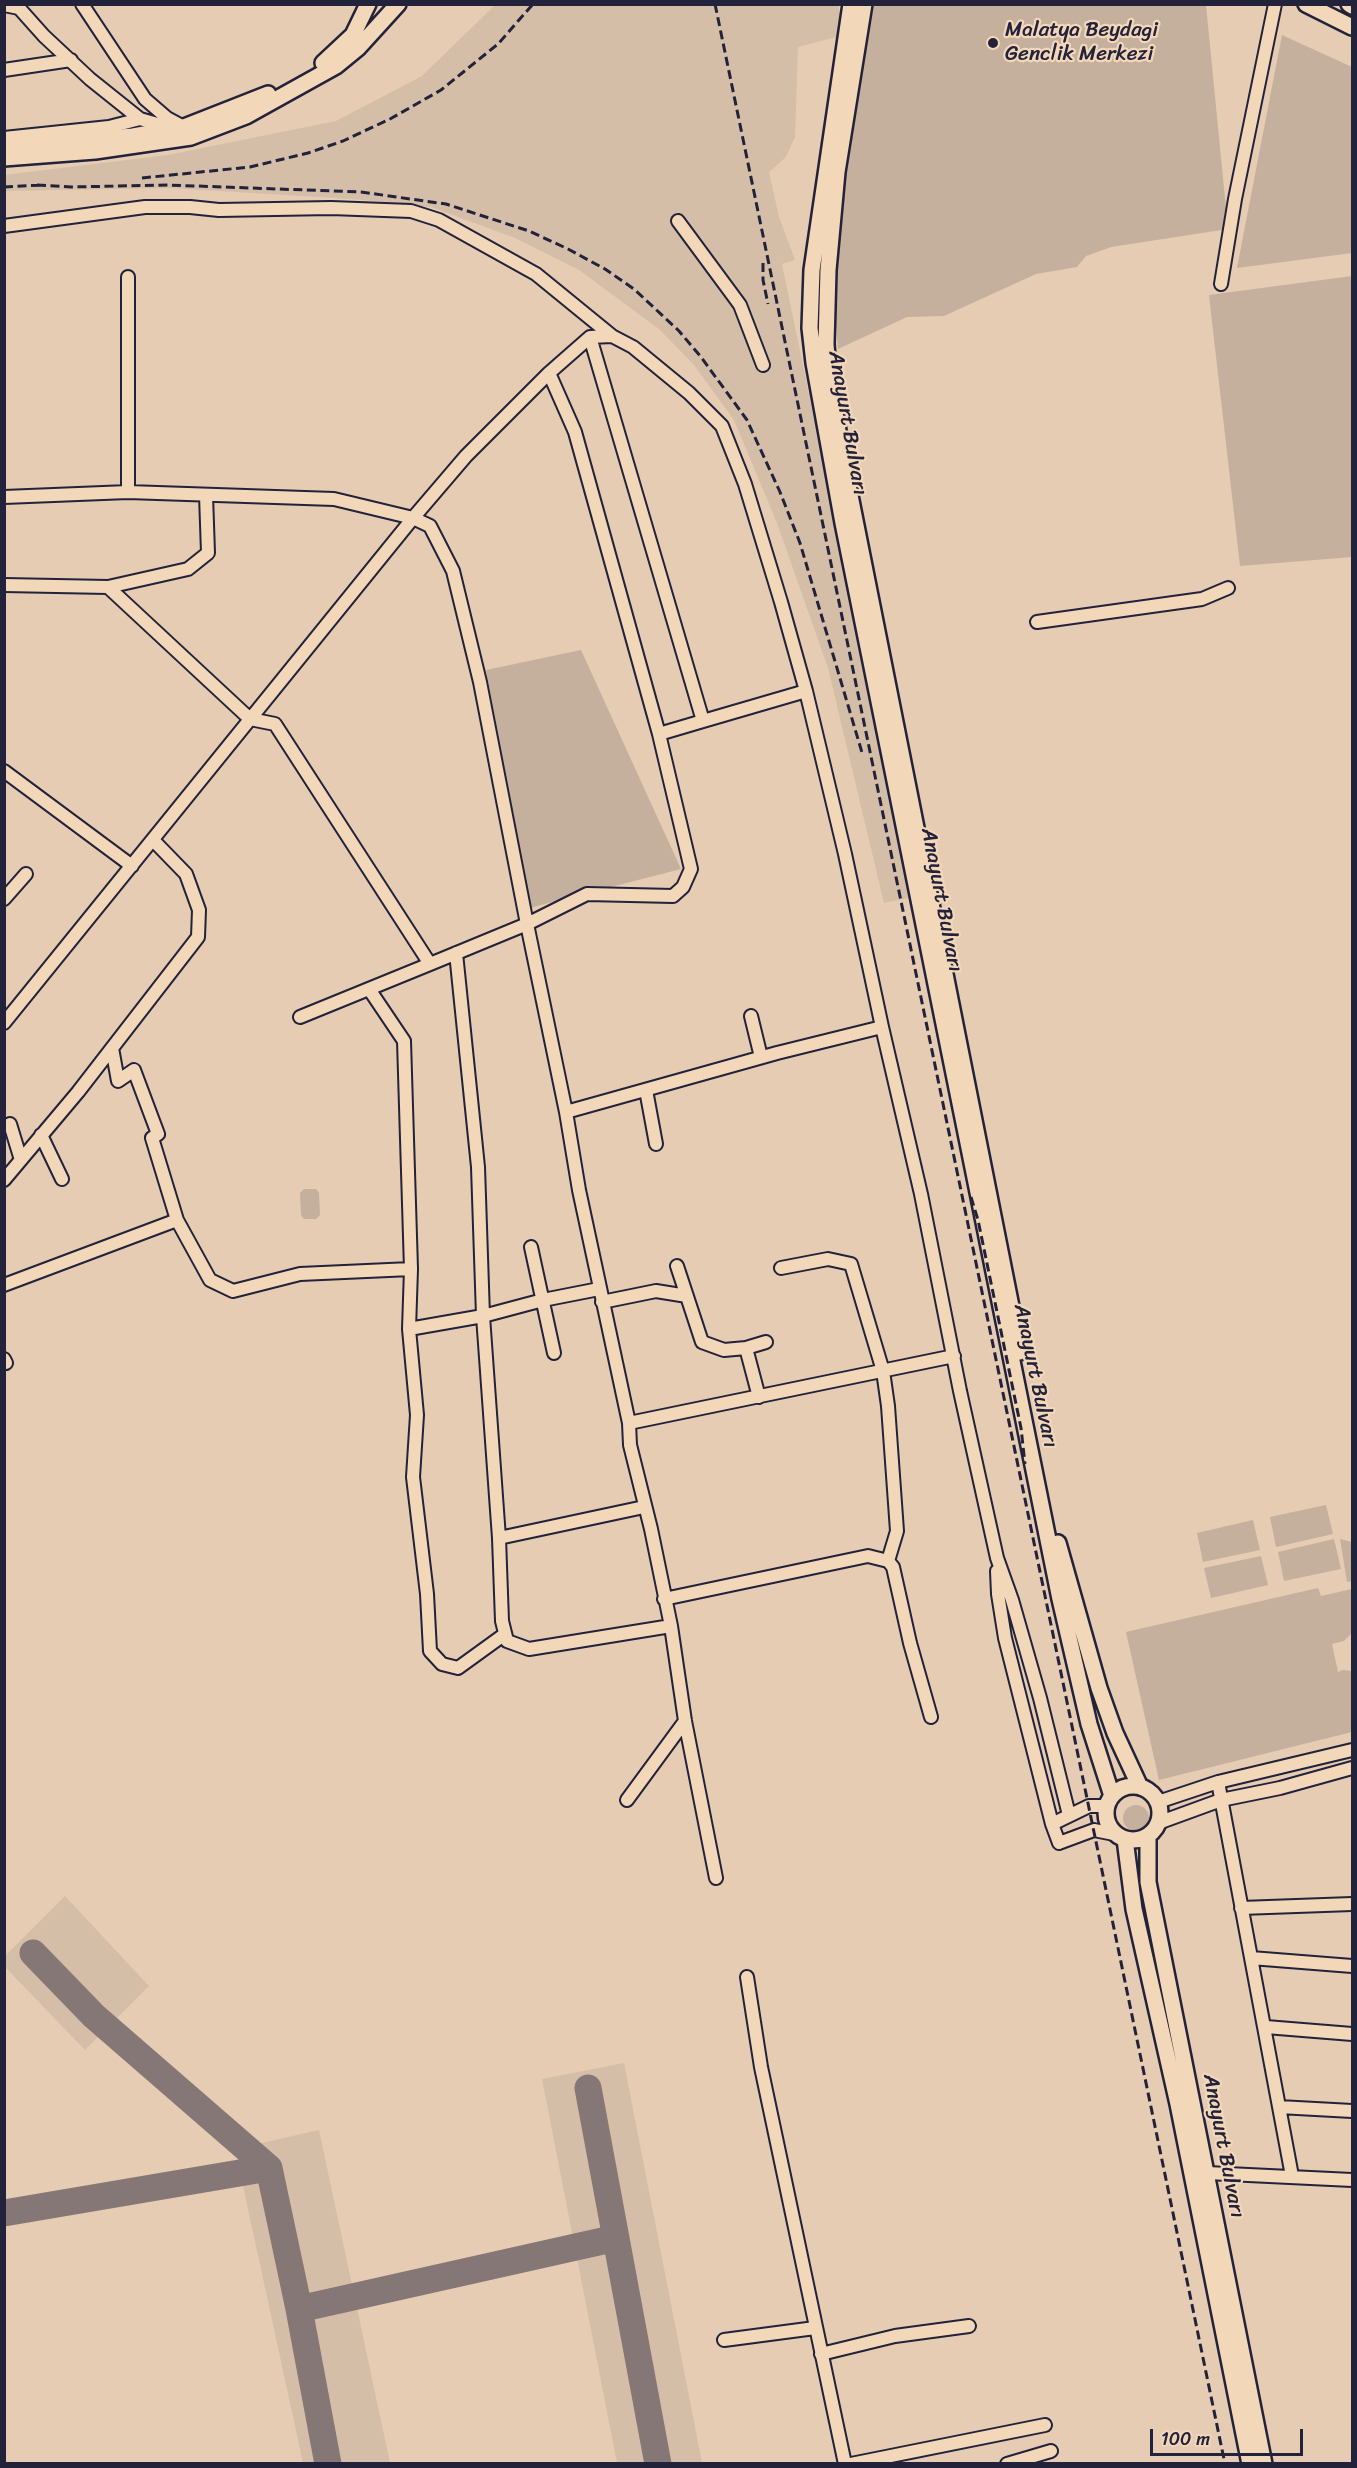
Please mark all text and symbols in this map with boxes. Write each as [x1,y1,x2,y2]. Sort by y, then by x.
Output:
place label: Malatya Beydagi Genclik Merkezi [1005,18,1158,68]
marker: Malatya Beydagi Genclik Merkezi [986,36,1000,50]
street label: Anayurt Bulvarı [822,349,872,497]
street label: Anayurt Bulvarı [915,826,967,974]
street label: Anayurt Bulvarı [1007,1302,1063,1450]
street label: Anayurt Bulvarı [1197,2072,1249,2220]
scale bar [1153,2417,1306,2455]
text: 100 m [1161,2423,1210,2455]

